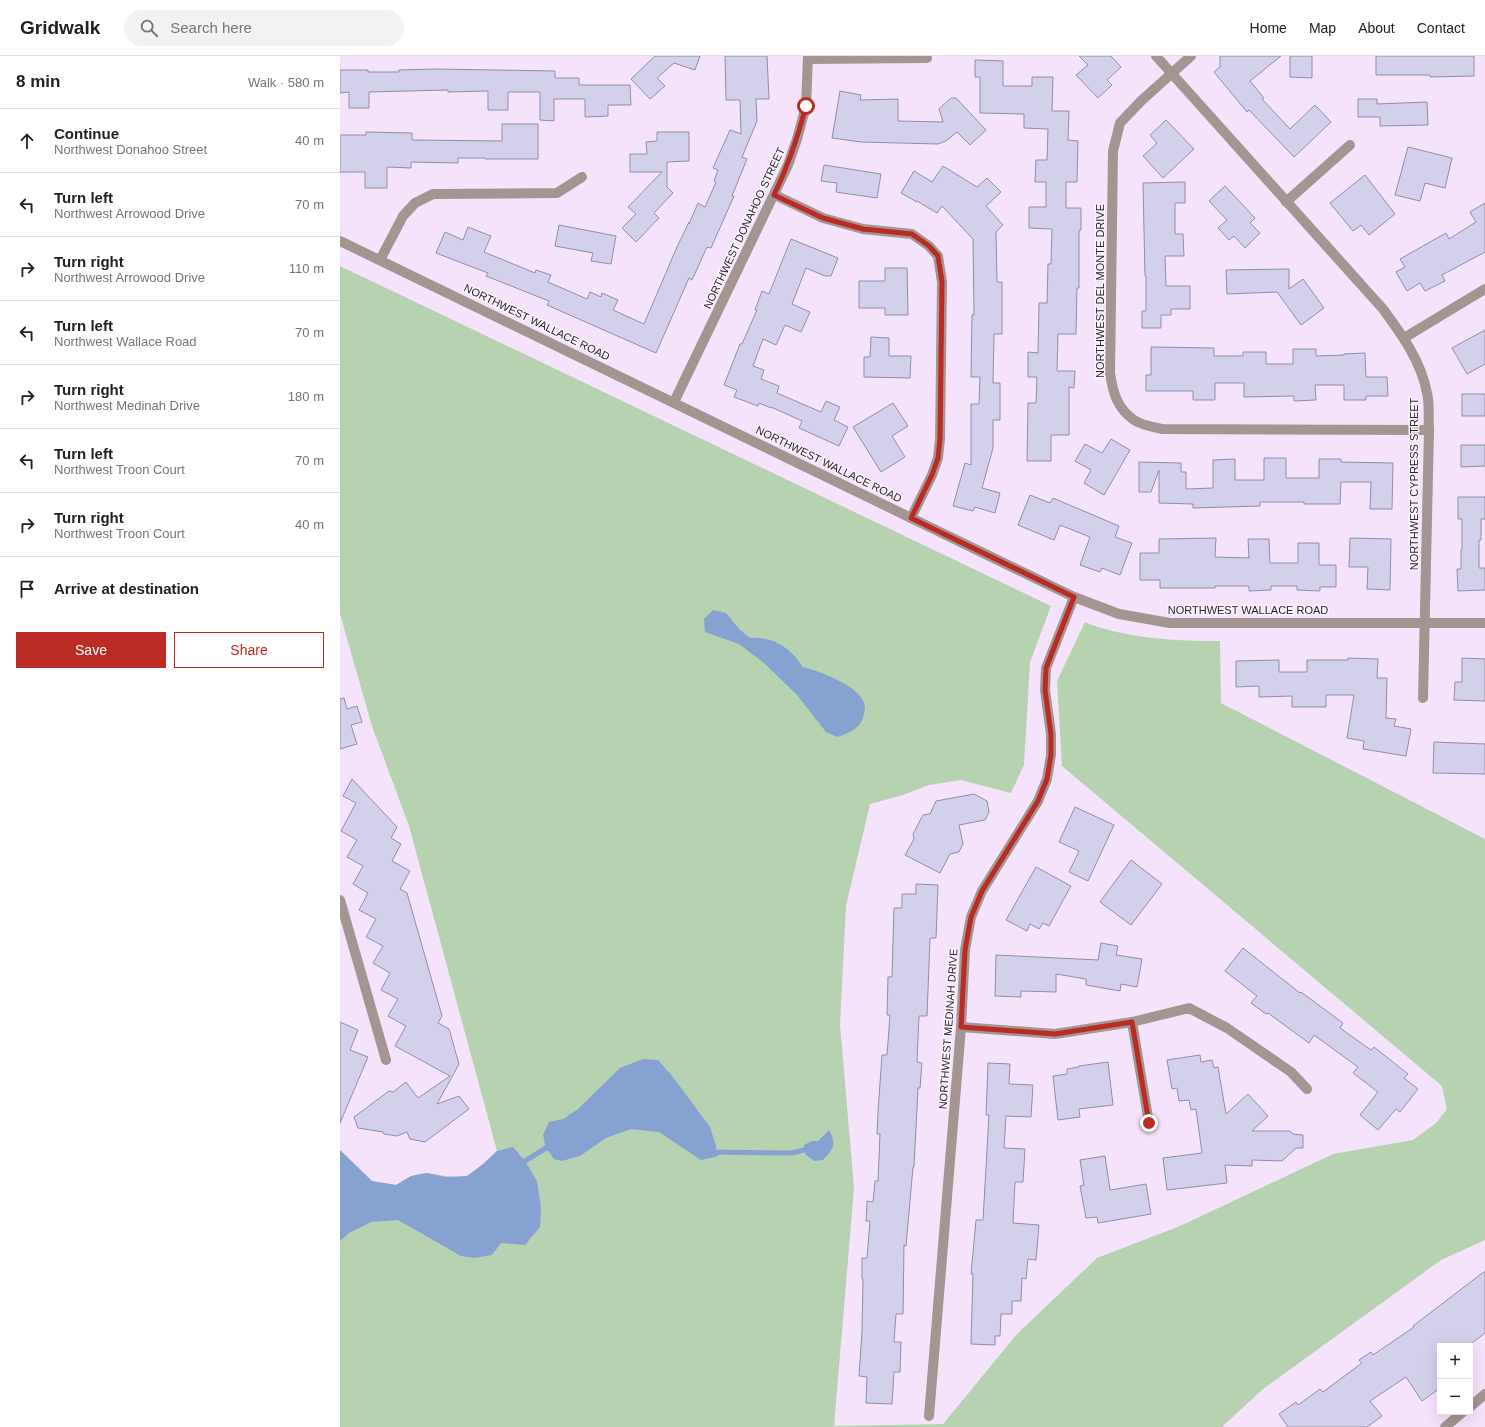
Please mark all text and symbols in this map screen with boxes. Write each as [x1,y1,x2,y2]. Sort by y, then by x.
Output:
search box [124,10,404,46]
text: Gridwalk [20,17,100,38]
icon: search [138,17,160,39]
text: Search here [170,19,252,36]
text: Home [1250,20,1287,36]
text: Map [1309,20,1336,36]
text: About [1358,20,1395,36]
text: Contact [1417,20,1465,36]
text: 8 min [16,72,60,91]
text: Walk · 580 m [248,75,324,90]
route start [797,97,815,115]
text: Continue [54,125,119,142]
icon: ahead [16,130,38,152]
text: 40 m [295,133,324,148]
text: Northwest Donahoo Street [54,142,207,157]
street label: NORTHWEST DONAHOO STREET [701,145,787,311]
text: Turn left [54,189,113,206]
icon: left [16,194,38,216]
text: 70 m [295,197,324,212]
street label: NORTHWEST DEL MONTE DRIVE [1094,204,1106,378]
text: Northwest Arrowood Drive [54,206,205,221]
text: Turn right [54,253,124,270]
icon: right [16,258,38,280]
text: 110 m [289,261,324,276]
text: Northwest Arrowood Drive [54,270,205,285]
street label: NORTHWEST WALLACE ROAD [462,281,612,363]
text: Turn left [54,317,113,334]
icon: left [16,322,38,344]
text: 70 m [295,325,324,340]
text: Northwest Wallace Road [54,334,197,349]
text: Turn right [54,381,124,398]
icon: right [16,386,38,408]
text: 180 m [288,389,324,404]
street label: NORTHWEST CYPRESS STREET [1408,397,1420,570]
text: Northwest Medinah Drive [54,398,200,413]
street label: NORTHWEST WALLACE ROAD [754,423,904,505]
text: Turn left [54,445,113,462]
icon: left [16,450,38,472]
text: 70 m [295,453,324,468]
text: Northwest Troon Court [54,462,185,477]
text: Turn right [54,509,124,526]
icon: right [16,514,38,536]
text: 40 m [295,517,324,532]
text: Northwest Troon Court [54,526,185,541]
icon: arrive [16,578,38,600]
text: Arrive at destination [54,580,199,597]
street label: NORTHWEST WALLACE ROAD [1168,604,1328,616]
button: Save [16,632,166,668]
button: Share [174,632,324,668]
street label: NORTHWEST MEDINAH DRIVE [936,948,960,1110]
route end [1140,1114,1158,1132]
map controls [1437,1343,1473,1415]
button: + [1437,1343,1473,1379]
button: − [1437,1379,1473,1415]

